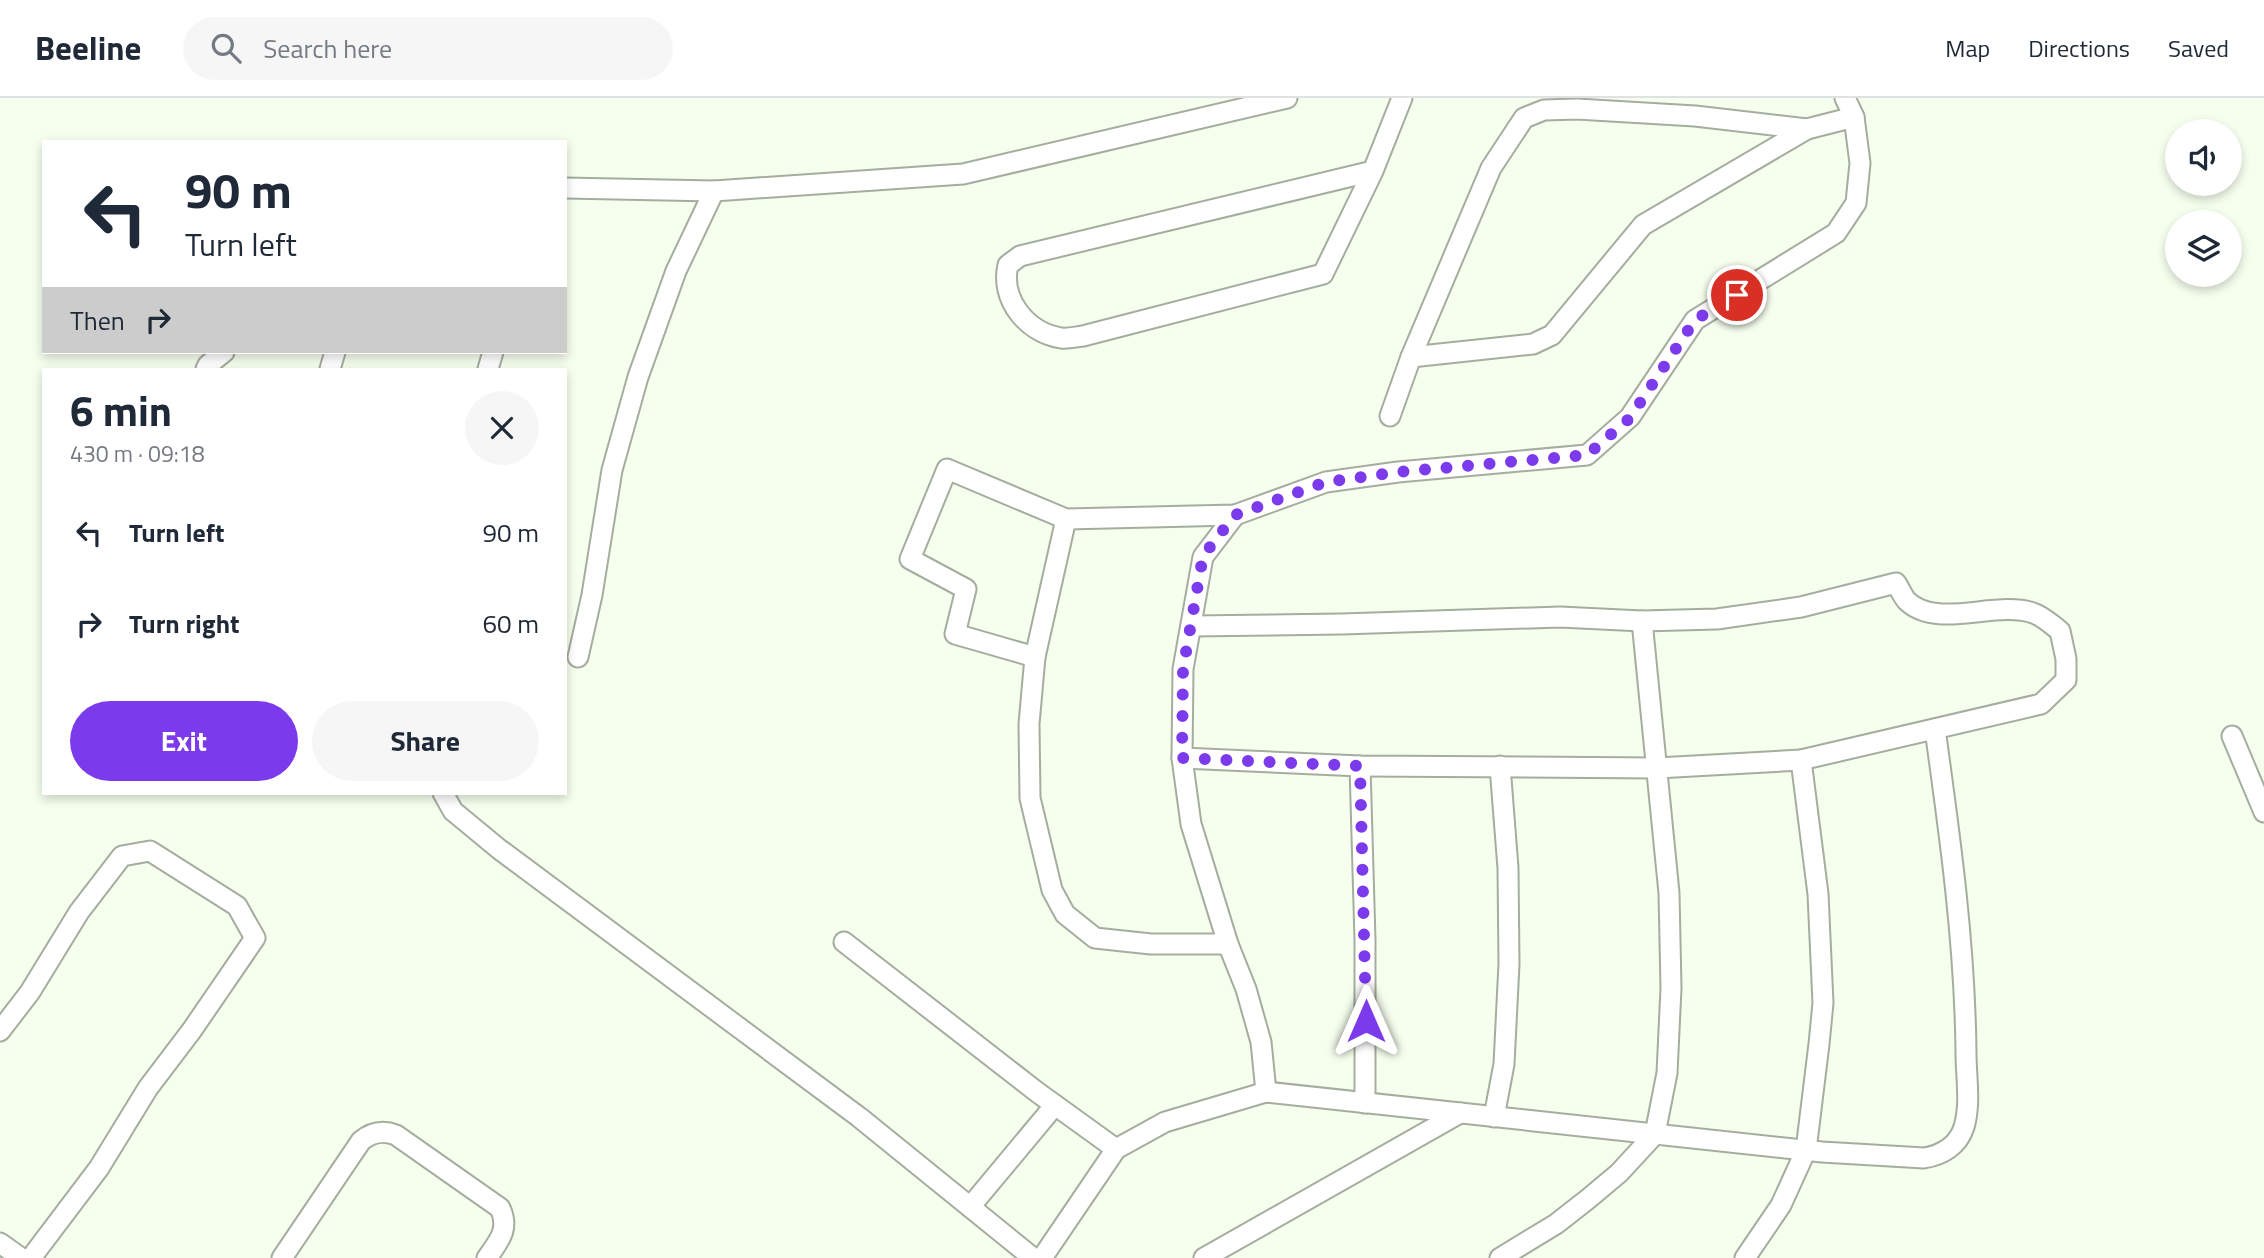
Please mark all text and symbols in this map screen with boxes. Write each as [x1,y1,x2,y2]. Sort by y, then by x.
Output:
search box [183,17,673,80]
text: Beeline [35,23,141,73]
icon: search [207,29,245,67]
text: Search here [263,29,392,68]
text: Map [1945,30,1990,66]
text: Directions [2028,30,2130,66]
text: Saved [2168,30,2229,66]
map controls [2165,119,2242,287]
button: sound [2165,119,2242,196]
text: 90 m [185,152,292,227]
icon: left [70,168,161,259]
button: layers [2165,210,2242,287]
text: Turn left [185,220,297,268]
pin [1707,265,1767,325]
icon: arrive [1718,276,1756,314]
text: Then [70,301,125,340]
icon: right [139,301,177,339]
text: 6 min [70,378,172,442]
button: close [465,391,539,465]
text: 430 m · 09:18 [70,436,205,471]
text: Turn left [129,513,224,552]
text: 90 m [482,513,539,552]
icon: left [70,514,108,552]
text: Turn right [129,604,240,643]
text: 60 m [482,604,539,643]
icon: right [70,605,108,643]
button: Exit [70,701,298,781]
button: Share [312,701,539,781]
position arrow [1329,984,1403,1058]

